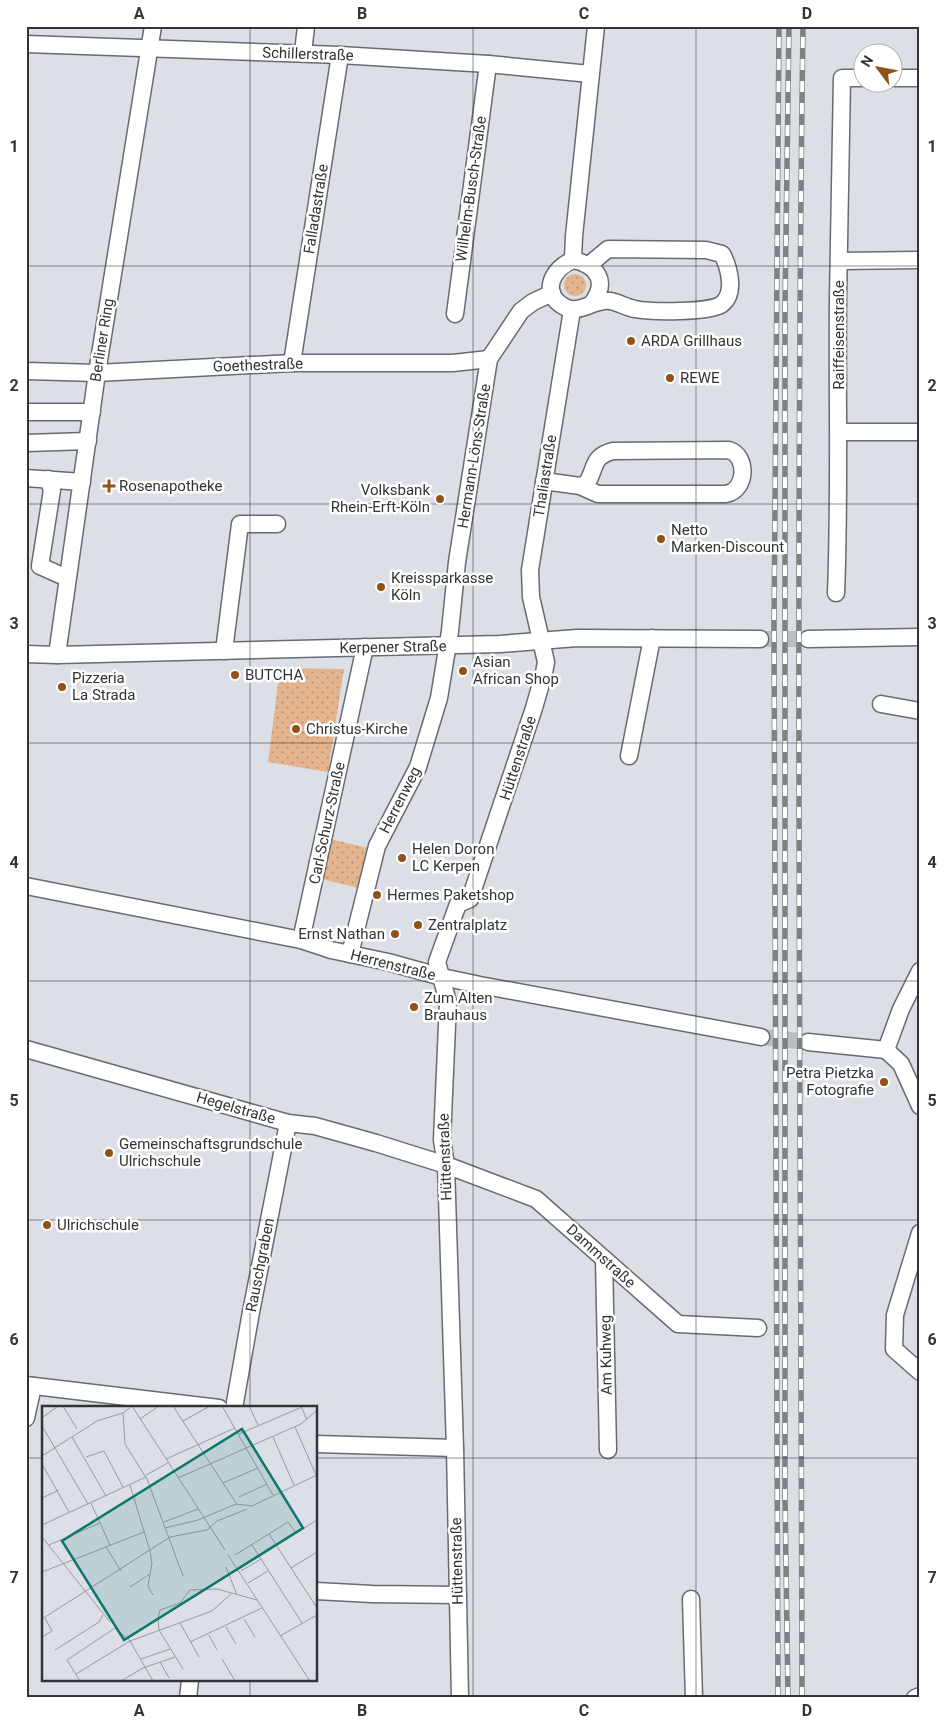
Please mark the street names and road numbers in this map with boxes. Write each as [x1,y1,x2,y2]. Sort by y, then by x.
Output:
street label: Schillerstraße [262,43,354,65]
street label: Wilhelm-Busch-Straße [452,115,490,263]
street label: Falladastraße [300,163,332,255]
street label: Raiffeisenstraße [830,280,848,390]
street label: Berliner Ring [87,297,117,383]
street label: Goethestraße [213,354,303,376]
street label: Hermann-Löns-Straße [454,382,494,530]
street label: Thaliastraße [530,433,560,519]
street label: Kerpener Straße [339,637,447,657]
street label: Hüttenstraße [496,714,540,802]
street label: Carl-Schurz-Straße [305,760,349,886]
street label: Herrenweg [376,764,424,836]
street label: Herrenstraße [348,946,438,984]
street label: Hegelstraße [195,1088,278,1128]
street label: Hüttenstraße [434,1113,456,1201]
street label: Rauschgraben [242,1216,278,1314]
street label: Dammstraße [563,1220,639,1292]
street label: Am Kuhweg [596,1315,616,1395]
street label: Hüttenstraße [447,1517,467,1605]

